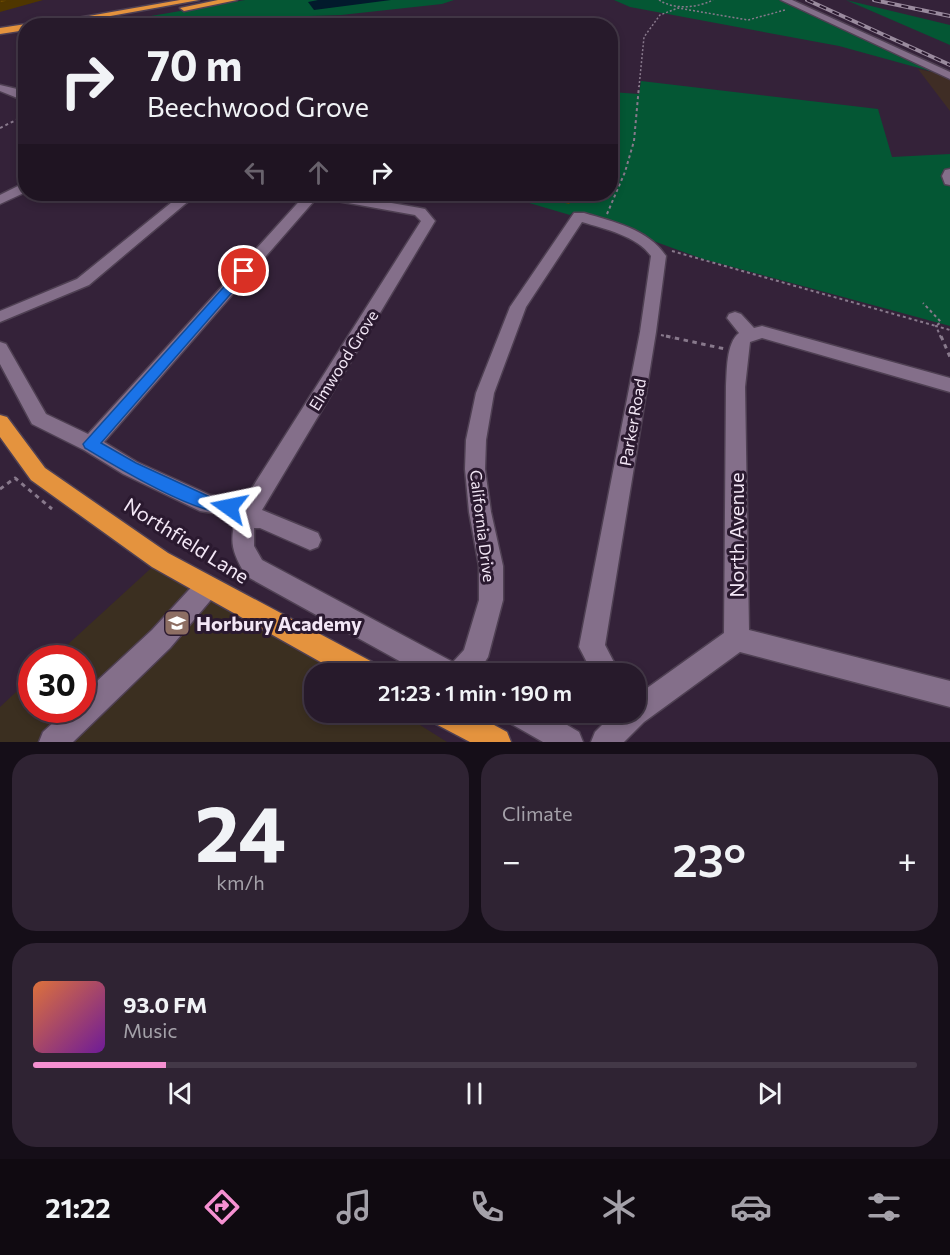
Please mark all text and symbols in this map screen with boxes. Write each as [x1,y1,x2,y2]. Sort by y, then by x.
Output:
text: 70 m [147,38,242,90]
icon: right [48,42,126,120]
text: Beechwood Grove [147,90,369,123]
icon: left [239,156,272,189]
icon: ahead [302,156,335,189]
icon: right [365,156,398,189]
pin [218,245,269,296]
icon: arrive [227,254,260,287]
street label: Elmwood Grove [305,306,381,414]
street label: Parker Road [615,377,649,467]
street label: California Drive [467,469,499,583]
street label: North Avenue [724,472,748,598]
position arrow [197,475,261,539]
street label: Northfield Lane [120,492,254,588]
school or university icon: Horbury Academy [162,608,192,638]
place label: Horbury Academy [196,611,362,635]
speed limit sign: 30 [18,645,96,723]
text: 21:23 · 1 min · 190 m [378,679,572,706]
text: 24 [195,783,286,878]
text: Climate [502,801,572,825]
text: 23° [672,831,746,886]
text: − [502,839,521,880]
text: + [898,839,917,880]
text: km/h [216,870,265,894]
text: 93.0 FM [123,991,207,1018]
text: Music [123,1018,177,1042]
icon: previous [164,1077,197,1110]
icon: pause [458,1077,491,1110]
icon: next [753,1077,786,1110]
icon: directions [201,1186,243,1228]
icon: music [333,1186,375,1228]
icon: phone [466,1186,508,1228]
icon: climate [598,1186,640,1228]
icon: car [730,1186,772,1228]
icon: filters [863,1186,905,1228]
text: 21:22 [45,1191,111,1224]

